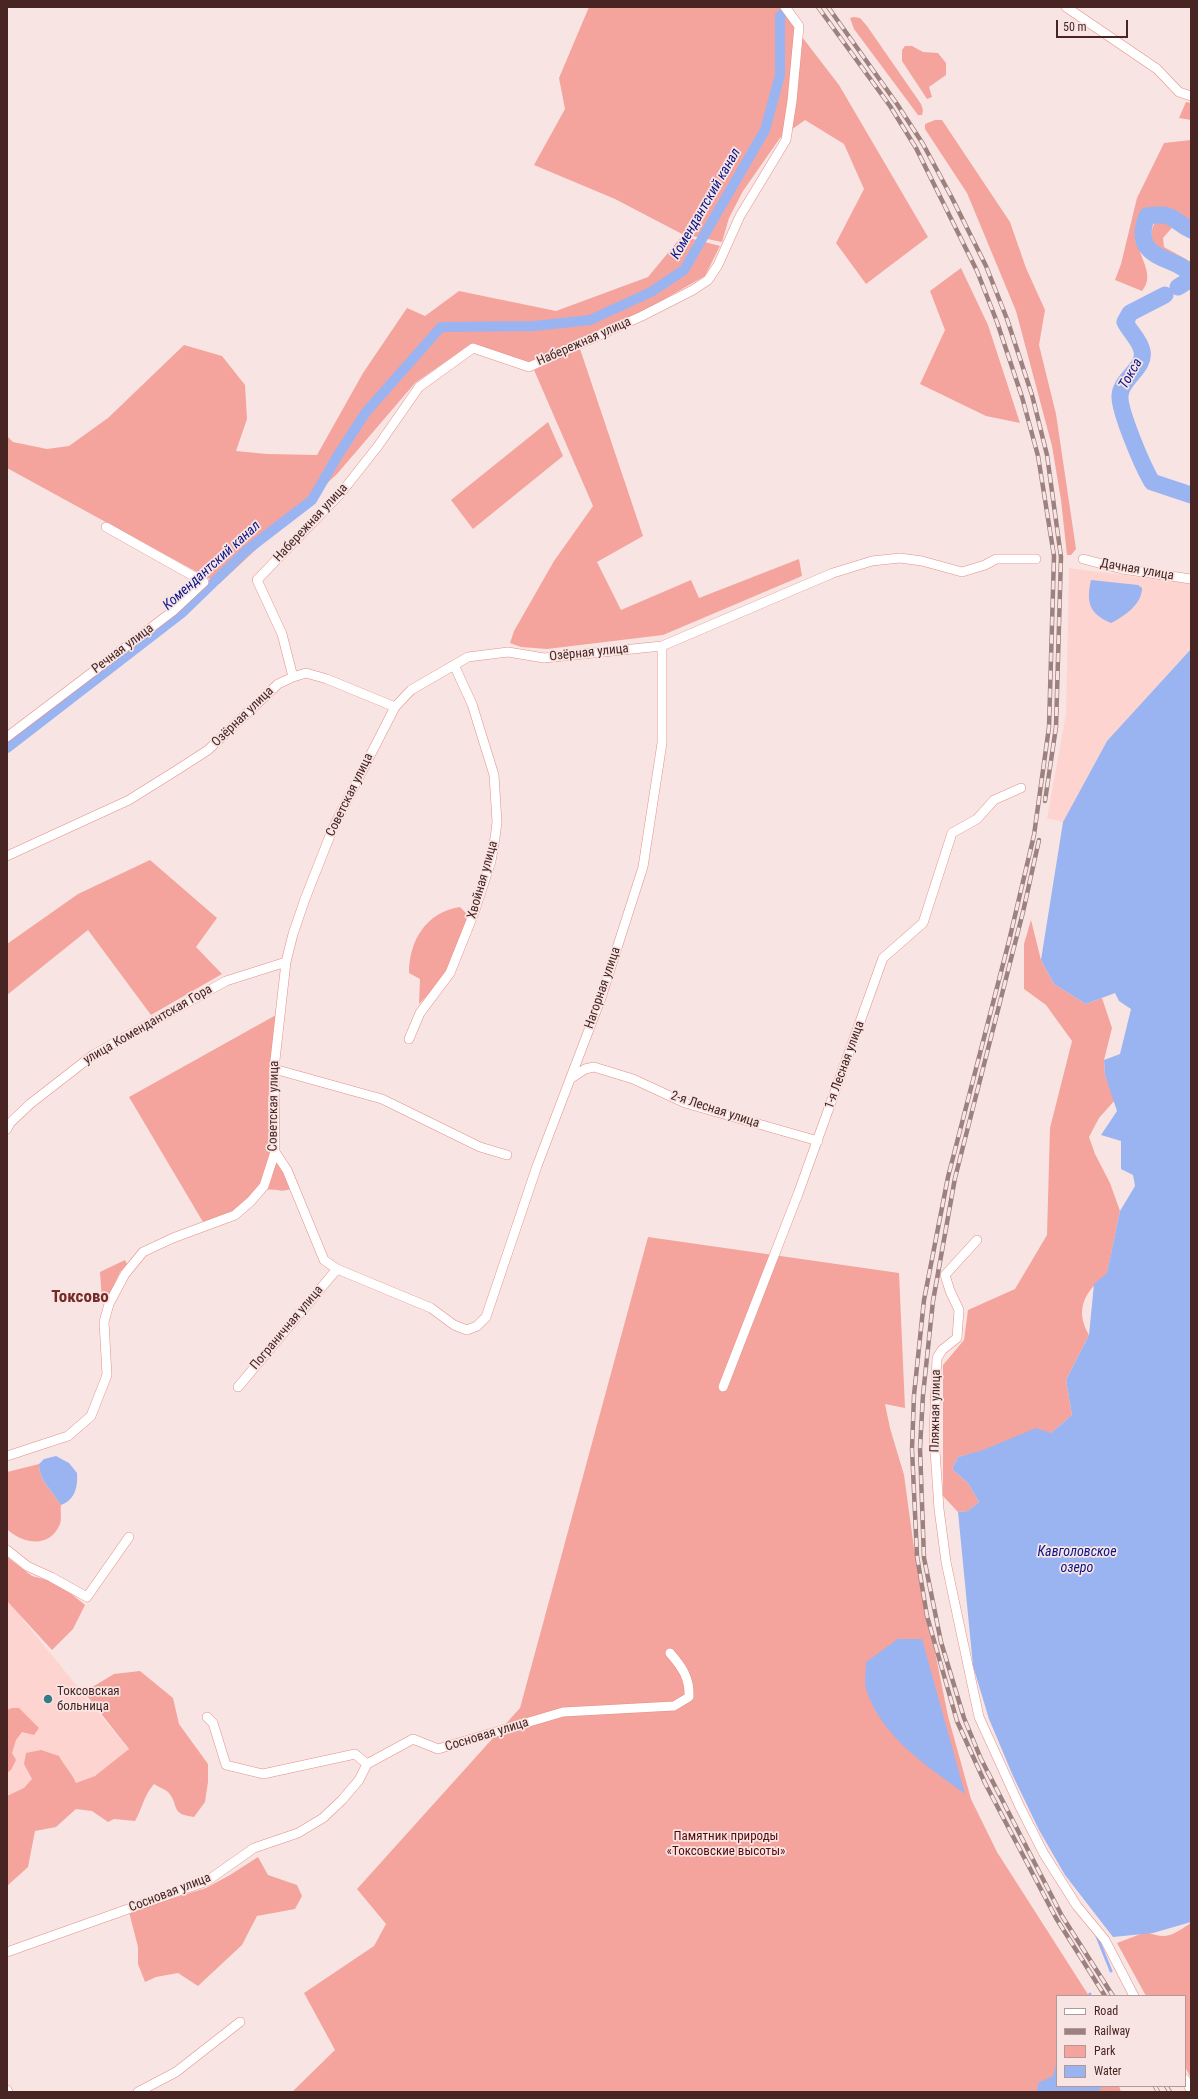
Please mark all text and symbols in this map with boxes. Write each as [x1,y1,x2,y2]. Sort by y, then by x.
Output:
scale bar [1058,12,1130,38]
text: 50 m [1063,20,1087,34]
water label: Комендантский канал [667,145,745,263]
street label: Набережная улица [535,314,633,370]
water label: Токса [1116,356,1146,392]
street label: Набережная улица [271,481,351,565]
water label: Комендантский канал [160,518,264,614]
street label: Дачная улица [1099,556,1175,584]
street label: Речная улица [89,621,157,677]
street label: Озёрная улица [549,641,629,665]
street label: Озёрная улица [209,684,277,750]
street label: Советская улица [323,751,377,839]
street label: Хвойная улица [464,839,502,921]
street label: Нагорная улица [582,945,624,1031]
street label: улица Комендантская Гора [81,982,215,1068]
street label: 1-я Лесная улица [822,1019,868,1111]
street label: Советская улица [265,1061,283,1151]
street label: 2-я Лесная улица [669,1088,761,1132]
street label: Пограничная улица [247,1283,327,1373]
district label: Токсово [51,1288,109,1308]
street label: Пляжная улица [927,1369,945,1453]
water label: Кавголовское озеро [1038,1544,1116,1576]
place label: Токсовская больница [57,1684,120,1715]
marker: Токсовская больница [42,1693,54,1705]
street label: Сосновая улица [443,1715,531,1755]
park label: Памятник природы «Токсовские высоты» [667,1829,785,1860]
street label: Сосновая улица [127,1870,213,1916]
legend [1056,1995,1186,2087]
text: Road [1094,2004,1118,2018]
text: Railway [1094,2024,1130,2038]
text: Park [1094,2044,1115,2058]
text: Water [1094,2064,1122,2078]

